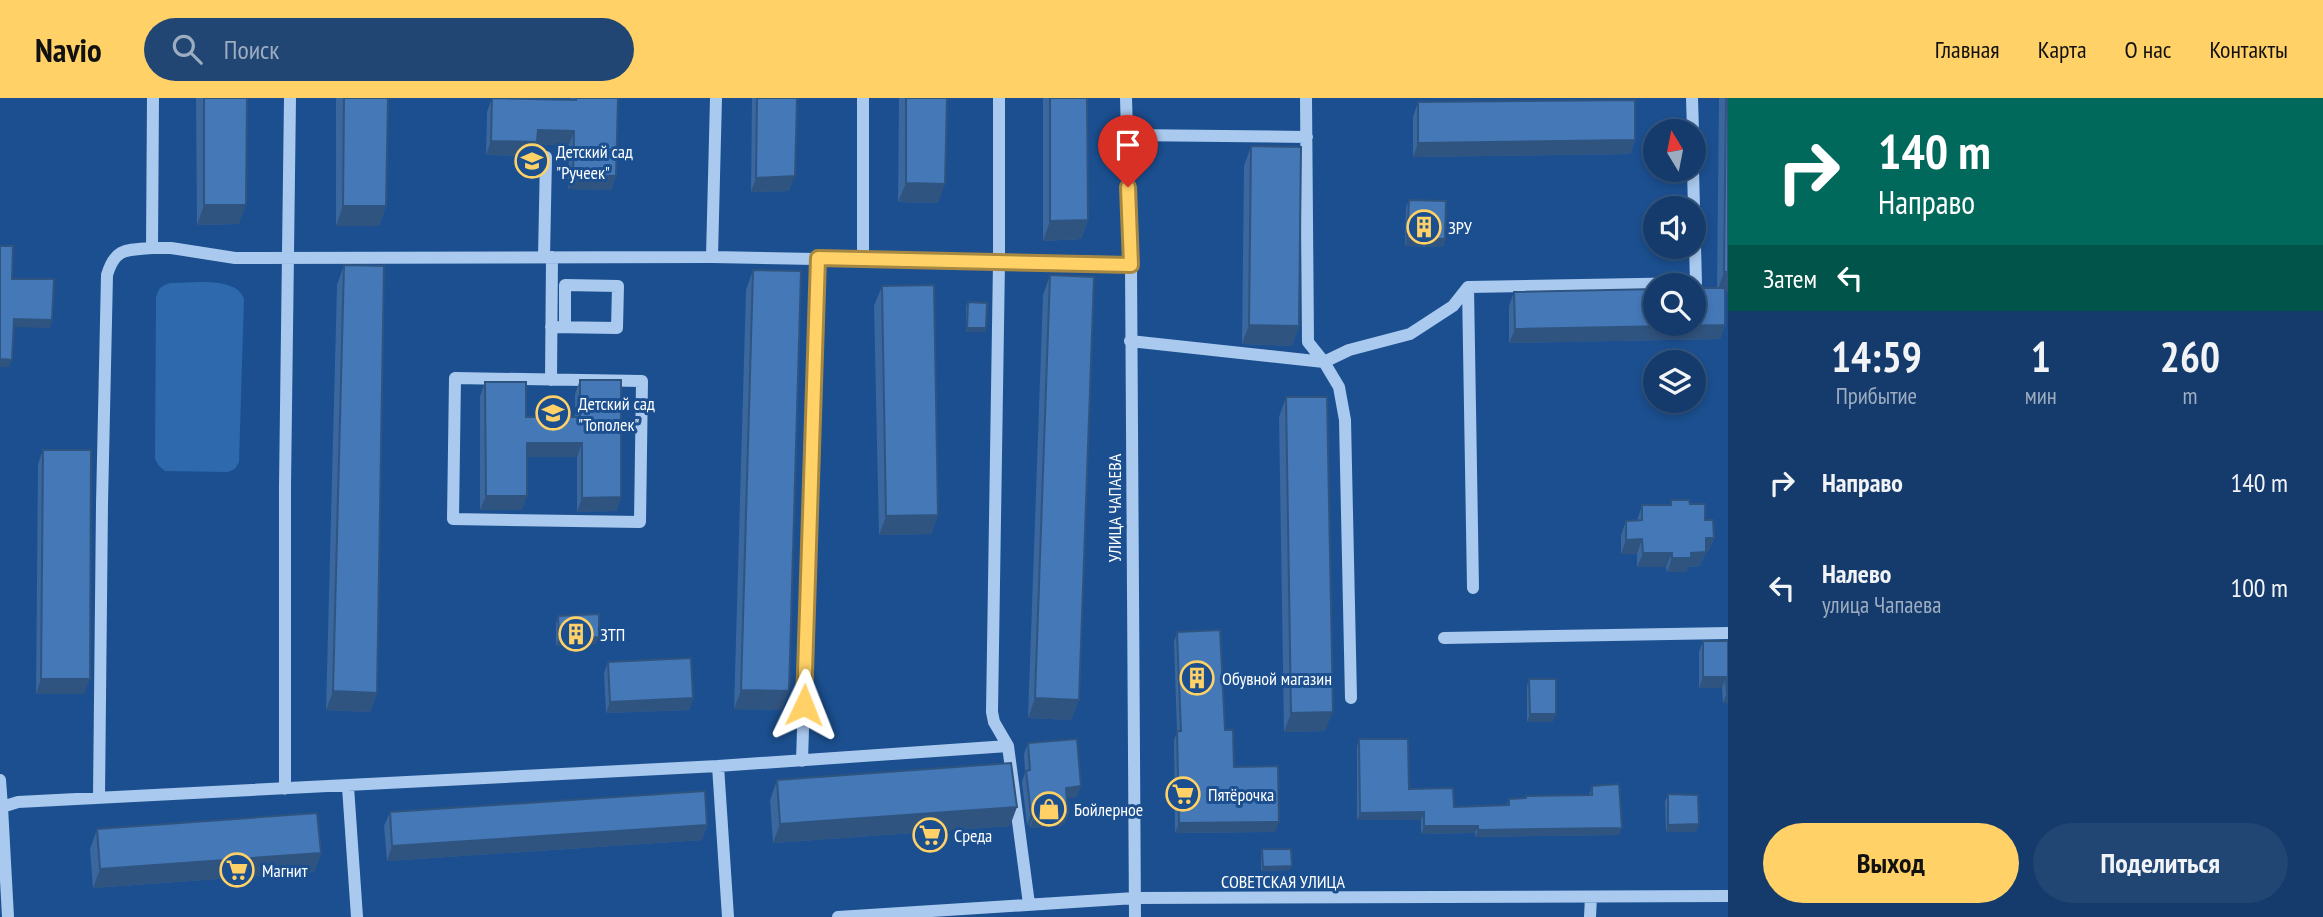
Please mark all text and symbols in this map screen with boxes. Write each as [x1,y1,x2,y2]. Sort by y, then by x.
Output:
search box [144,18,634,81]
text: Navio [35,28,102,71]
icon: search [168,30,206,68]
text: Поиск [224,33,279,66]
text: Главная [1935,34,2000,65]
text: Карта [2038,34,2087,65]
text: О нас [2125,34,2171,65]
text: Контакты [2209,34,2288,65]
pin [1098,115,1158,187]
north arrow [1643,119,1706,182]
map controls [1643,119,1706,413]
text: 140 m [1878,119,1991,183]
icon: arrive [1109,126,1147,164]
icon: right [1763,126,1854,217]
place label: Детский сад "Ручеек" [556,140,633,184]
school or university icon: Детский сад "Ручеек" [513,142,551,180]
text: Направо [1878,181,1975,223]
button: sound [1643,196,1706,259]
building icon: ЗРУ [1405,208,1443,246]
place label: ЗРУ [1448,216,1473,239]
icon: left [1831,259,1869,297]
text: Затем [1763,262,1817,295]
button: search [1643,273,1706,336]
text: 14:59 [1831,329,1922,384]
text: 1 [2031,329,2051,384]
text: 260 [2160,329,2220,384]
button: layers [1643,350,1706,413]
text: Прибытие [1836,381,1917,410]
text: мин [2025,381,2057,410]
text: m [2182,381,2197,410]
place label: Детский сад "Тополек" [578,392,655,436]
school or university icon: Детский сад "Тополек" [534,394,572,432]
street label: УЛИЦА ЧАПАЕВА [1103,453,1126,562]
icon: right [1763,464,1801,502]
text: Направо [1822,466,1903,499]
text: 140 m [2230,466,2288,499]
text: Налево [1822,557,1891,590]
icon: left [1763,569,1801,607]
text: 100 m [2230,571,2288,604]
text: улица Чапаева [1822,590,1942,619]
building icon: ЗТП [557,615,595,653]
place label: ЗТП [600,623,625,646]
building icon: Обувной магазин [1178,659,1216,697]
place label: Обувной магазин [1222,667,1332,690]
position arrow [767,668,841,742]
supermarket icon: Пятёрочка [1164,775,1202,813]
place label: Пятёрочка [1208,783,1274,806]
shop icon: Бойлерное [1030,790,1068,828]
place label: Бойлерное [1074,798,1143,821]
supermarket icon: Среда [911,816,949,854]
button: Выход [1763,823,2019,903]
button: Поделиться [2033,823,2288,903]
place label: Среда [954,824,992,847]
supermarket icon: Магнит [218,851,256,889]
place label: Магнит [262,859,308,882]
street label: СОВЕТСКАЯ УЛИЦА [1221,870,1345,893]

